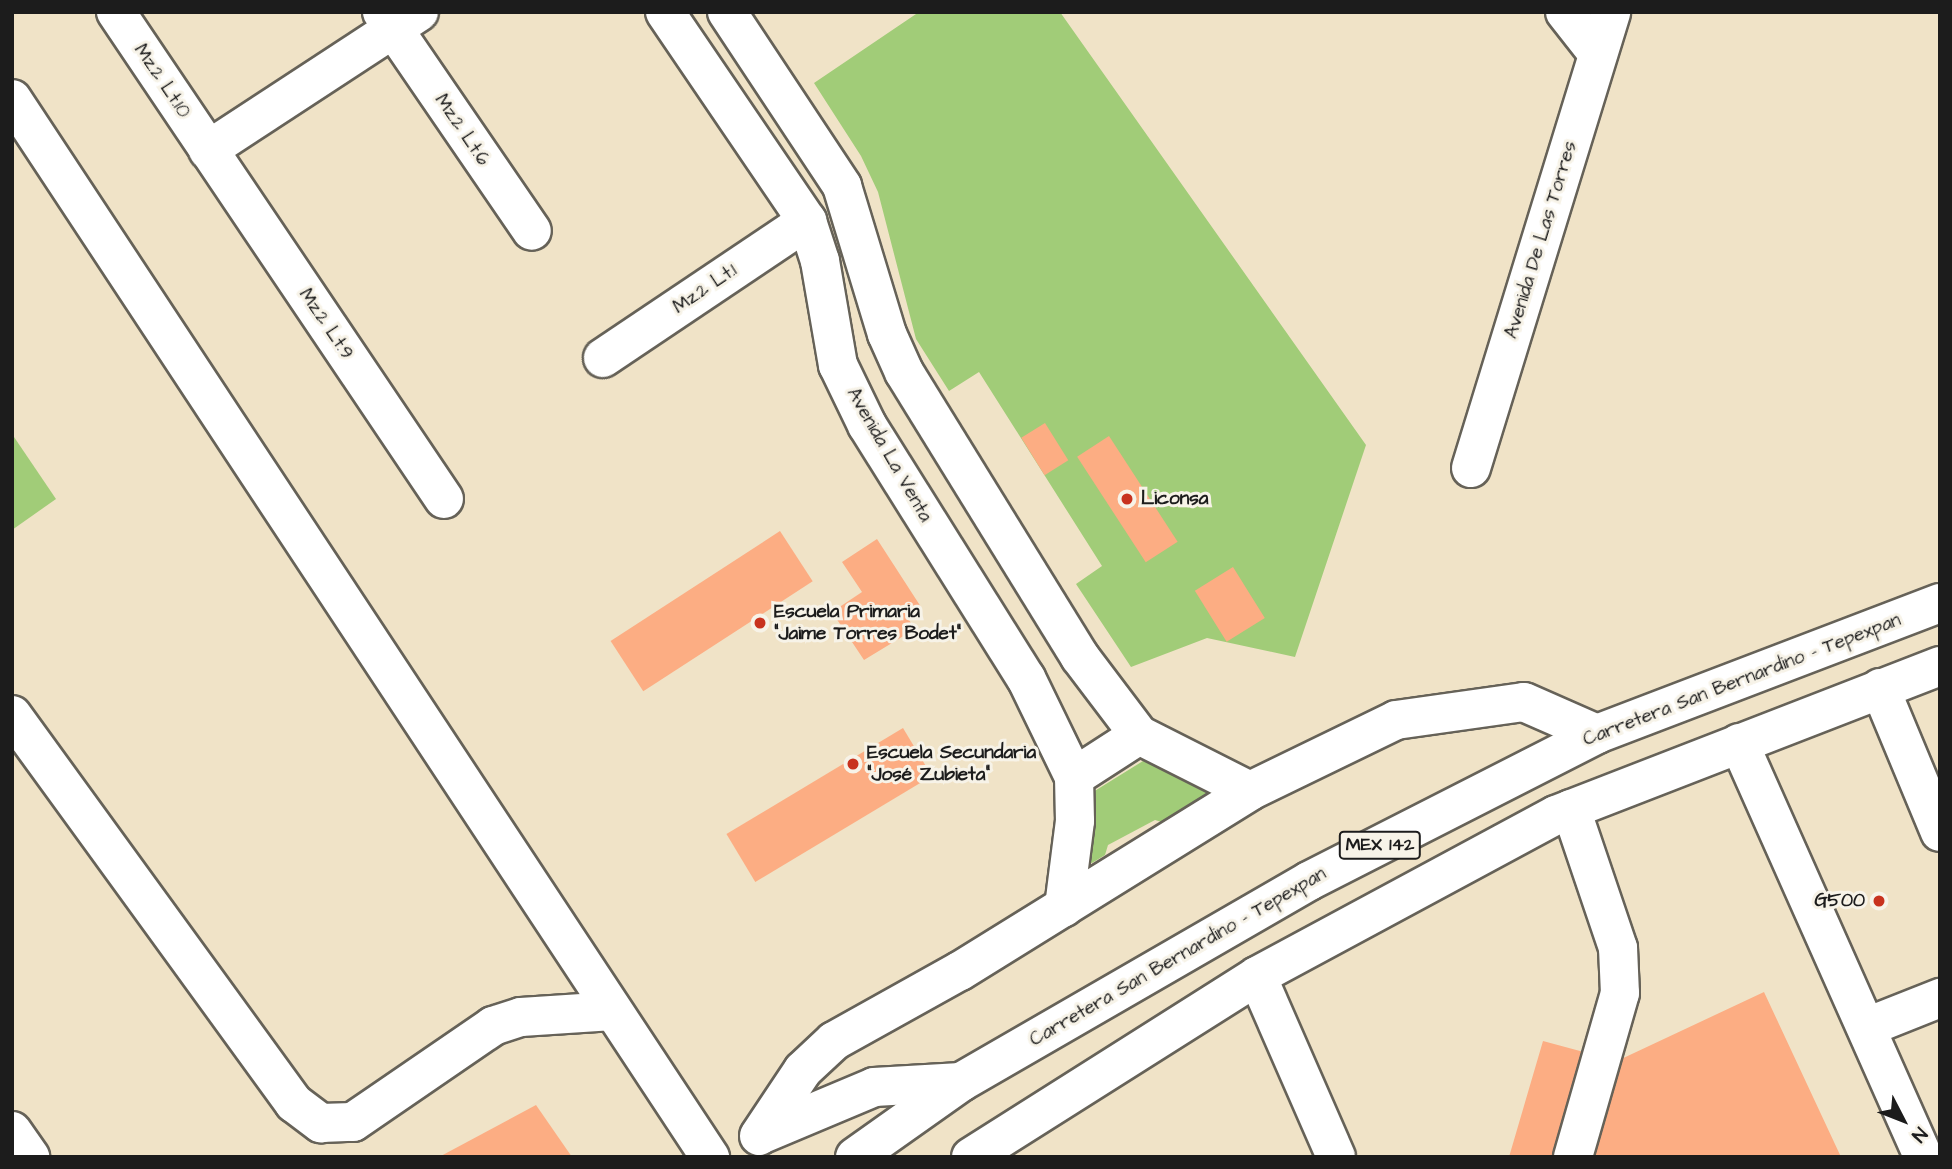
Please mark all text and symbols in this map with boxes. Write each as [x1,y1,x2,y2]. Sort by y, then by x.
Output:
street label: Mz.2 Lt.10 [129,40,195,122]
street label: Mz.2 Lt.6 [430,90,494,170]
street label: Avenida De Las Torres [1500,139,1582,341]
street label: Mz.2 Lt.1 [669,259,741,319]
street label: Mz.2 Lt.9 [294,284,358,364]
street label: Avenida La Venta [841,384,937,526]
place label: Liconsa [1141,488,1208,510]
marker: Liconsa [1119,491,1135,507]
place label: Escuela Primaria "Jaime Torres Bodet" [774,601,961,645]
street label: Carretera San Bernardino - Tepexpan [1580,609,1904,751]
marker: Escuela Primaria "Jaime Torres Bodet" [752,615,768,631]
place label: Escuela Secundaria "José Zubieta" [867,742,1036,786]
marker: Escuela Secundaria "José Zubieta" [845,756,861,772]
road number: MEX 142 [1338,830,1422,860]
street label: Carretera San Bernardino - Tepexpan [1026,862,1330,1052]
place label: G500 [1814,890,1865,912]
marker: G500 [1871,893,1887,909]
north arrow [1868,1085,1938,1155]
text: N [1905,1121,1933,1148]

